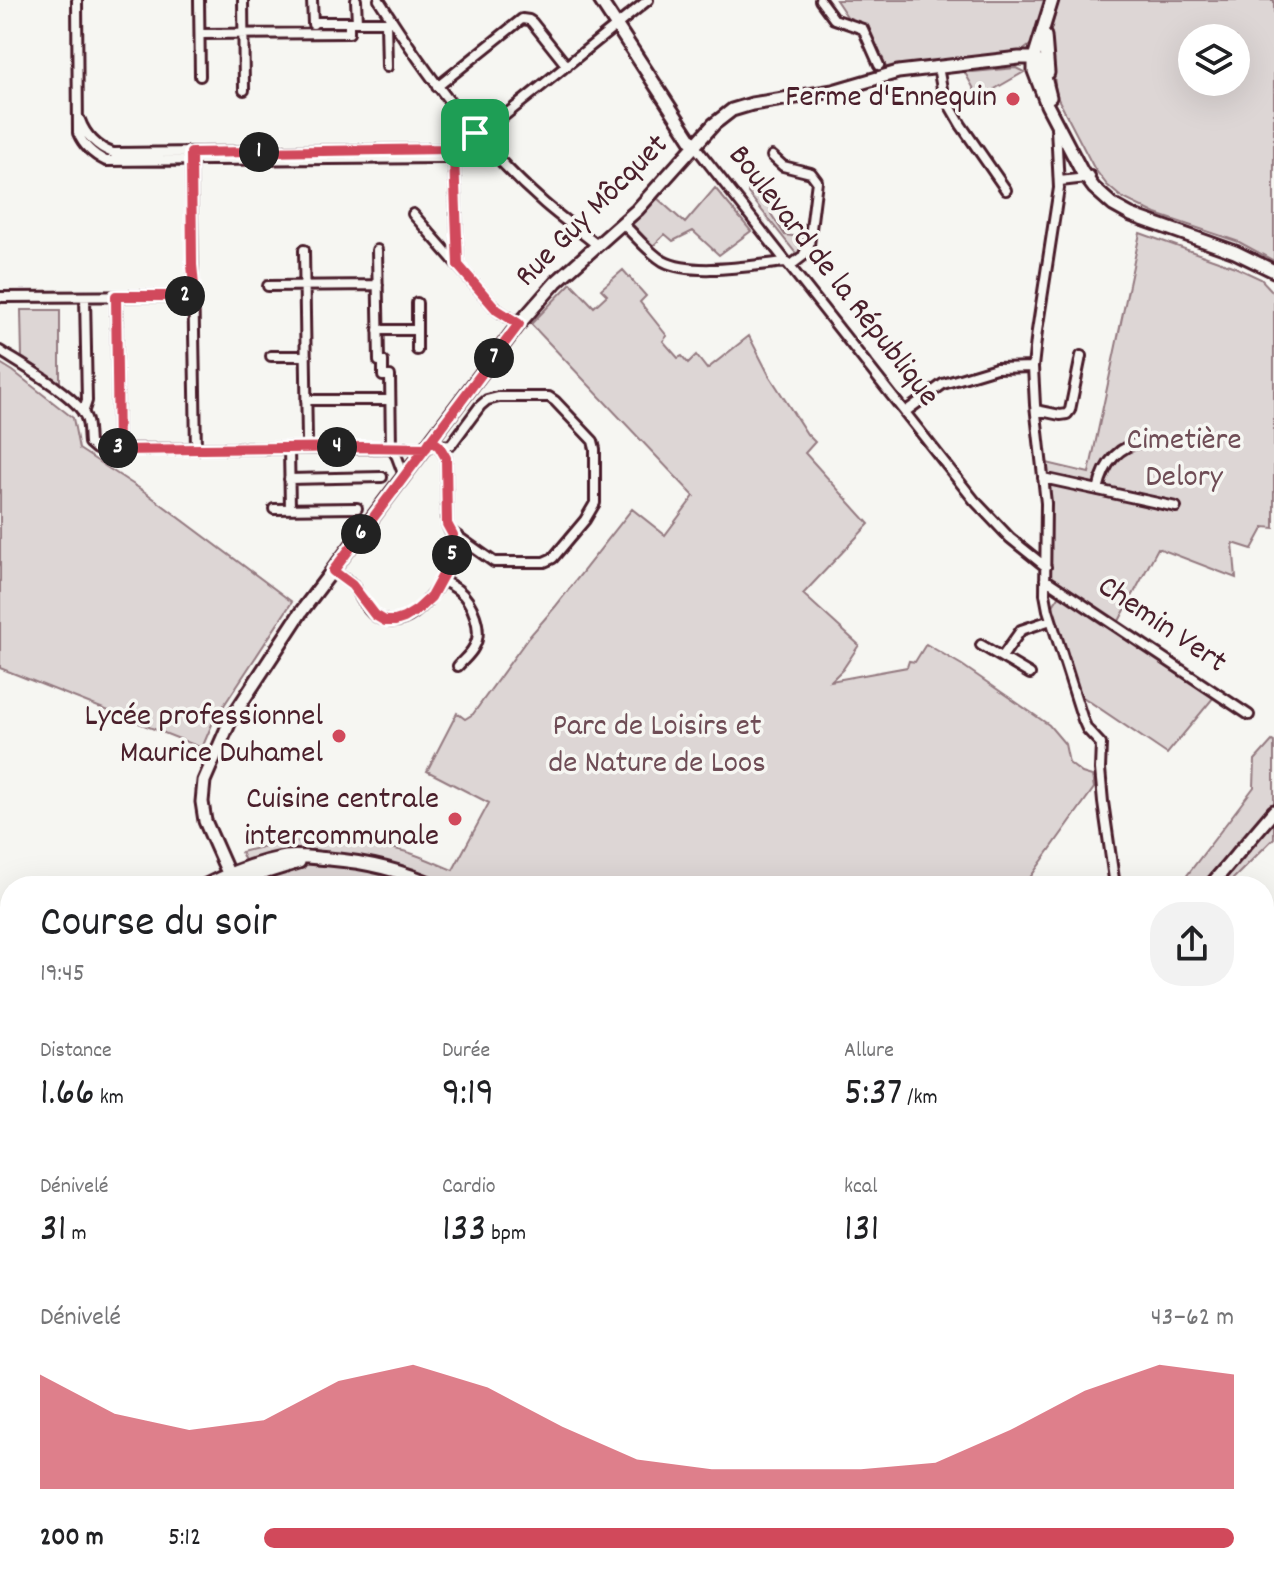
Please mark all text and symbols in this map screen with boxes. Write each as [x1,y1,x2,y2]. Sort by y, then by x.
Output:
map controls [1178,24,1250,96]
button: layers [1178,24,1250,96]
place label: Ferme d'Ennequin [785,76,997,122]
marker: Ferme d'Ennequin [1004,90,1022,108]
pin [441,99,509,167]
icon: arrive [453,111,497,155]
street label: Rue Guy Môcquet [506,125,680,299]
pin: 1 [239,132,279,172]
text: 1 [257,136,261,167]
street label: Boulevard de la République [715,136,949,418]
pin: 2 [165,276,205,316]
text: 2 [180,280,190,311]
pin: 7 [474,338,514,378]
text: 7 [490,342,498,373]
park label: Cimetière Delory [1126,419,1242,502]
pin: 4 [317,427,357,467]
pin: 3 [98,428,138,468]
text: 4 [332,431,342,462]
text: 3 [113,432,123,463]
pin: 6 [341,514,381,554]
text: 6 [356,518,366,549]
pin: 5 [432,535,472,575]
text: 5 [447,539,457,570]
street label: Chemin Vert [1087,566,1235,686]
place label: Lycée professionnel Maurice Duhamel [84,695,323,778]
park label: Parc de Loisirs et de Nature de Loos [548,705,766,788]
marker: Lycée professionnel Maurice Duhamel [330,727,348,745]
place label: Cuisine centrale intercommunale [244,778,439,861]
marker: Cuisine centrale intercommunale [446,810,464,828]
text: Course du soir [40,894,277,957]
button: share [1150,902,1234,986]
text: 19:45 [40,956,85,993]
text: Distance [40,1036,112,1067]
text: Durée [442,1036,490,1067]
text: Allure [844,1036,894,1067]
text: 1.66 [40,1067,95,1124]
text: 9:19 [442,1067,494,1124]
text: 5:37 [844,1067,902,1124]
text: km [95,1083,124,1114]
text: /km [902,1083,938,1114]
text: Dénivelé [40,1172,109,1203]
text: Cardio [442,1172,495,1203]
text: kcal [844,1172,877,1203]
text: 31 [40,1203,67,1260]
text: 133 [442,1203,486,1260]
text: 131 [844,1203,879,1260]
text: m [67,1219,87,1250]
text: bpm [486,1219,526,1250]
text: Dénivelé [40,1300,121,1337]
text: 43–62 m [1151,1300,1234,1337]
text: 200 m [40,1520,104,1557]
text: 5:12 [168,1520,201,1557]

